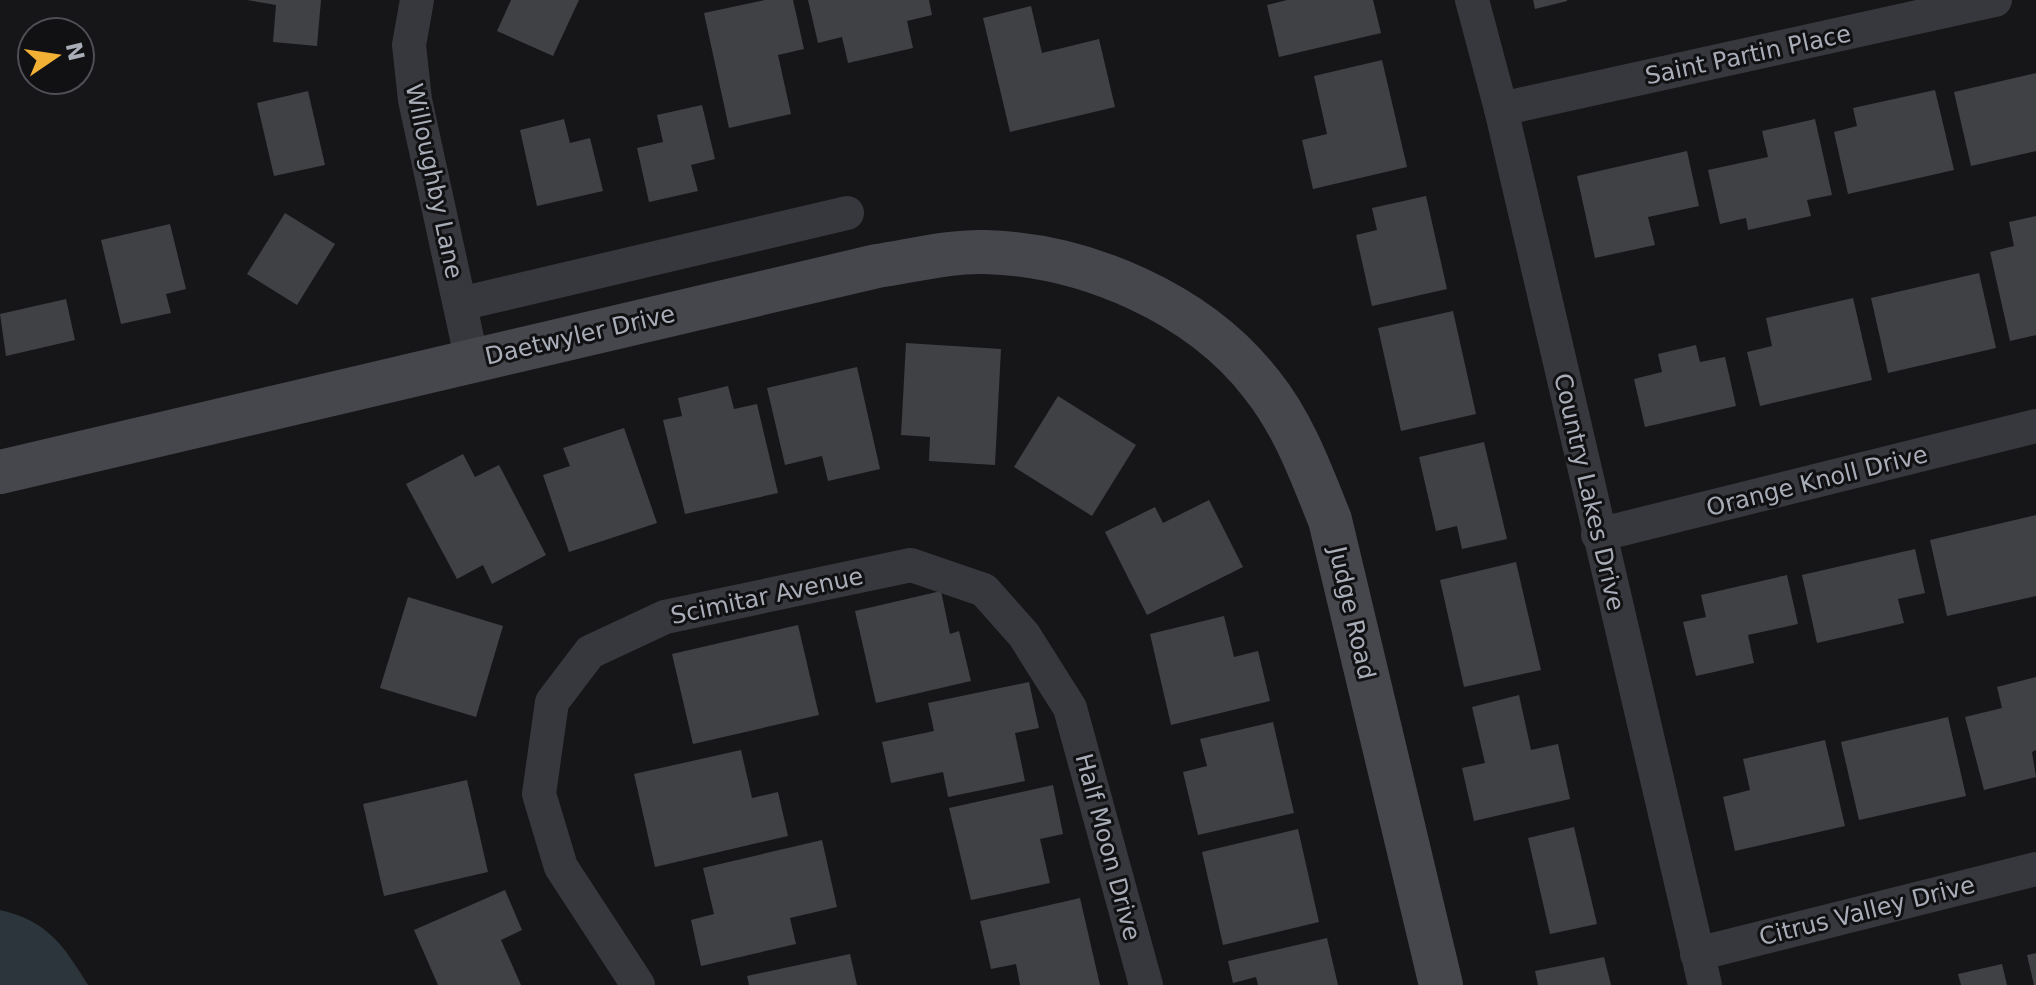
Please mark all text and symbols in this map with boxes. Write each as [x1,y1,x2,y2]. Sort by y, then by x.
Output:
north arrow [16,16,96,96]
street label: Saint Partin Place [1643,20,1853,90]
text: N [61,40,89,63]
street label: Willoughby Lane [400,81,468,281]
street label: Daetwyler Drive [482,300,678,370]
street label: Country Lakes Drive [1548,370,1630,614]
street label: Orange Knoll Drive [1704,440,1930,522]
street label: Judge Road [1323,542,1381,682]
street label: Scimitar Avenue [668,562,866,630]
street label: Half Moon Drive [1070,750,1146,944]
street label: Citrus Valley Drive [1756,871,1978,951]

